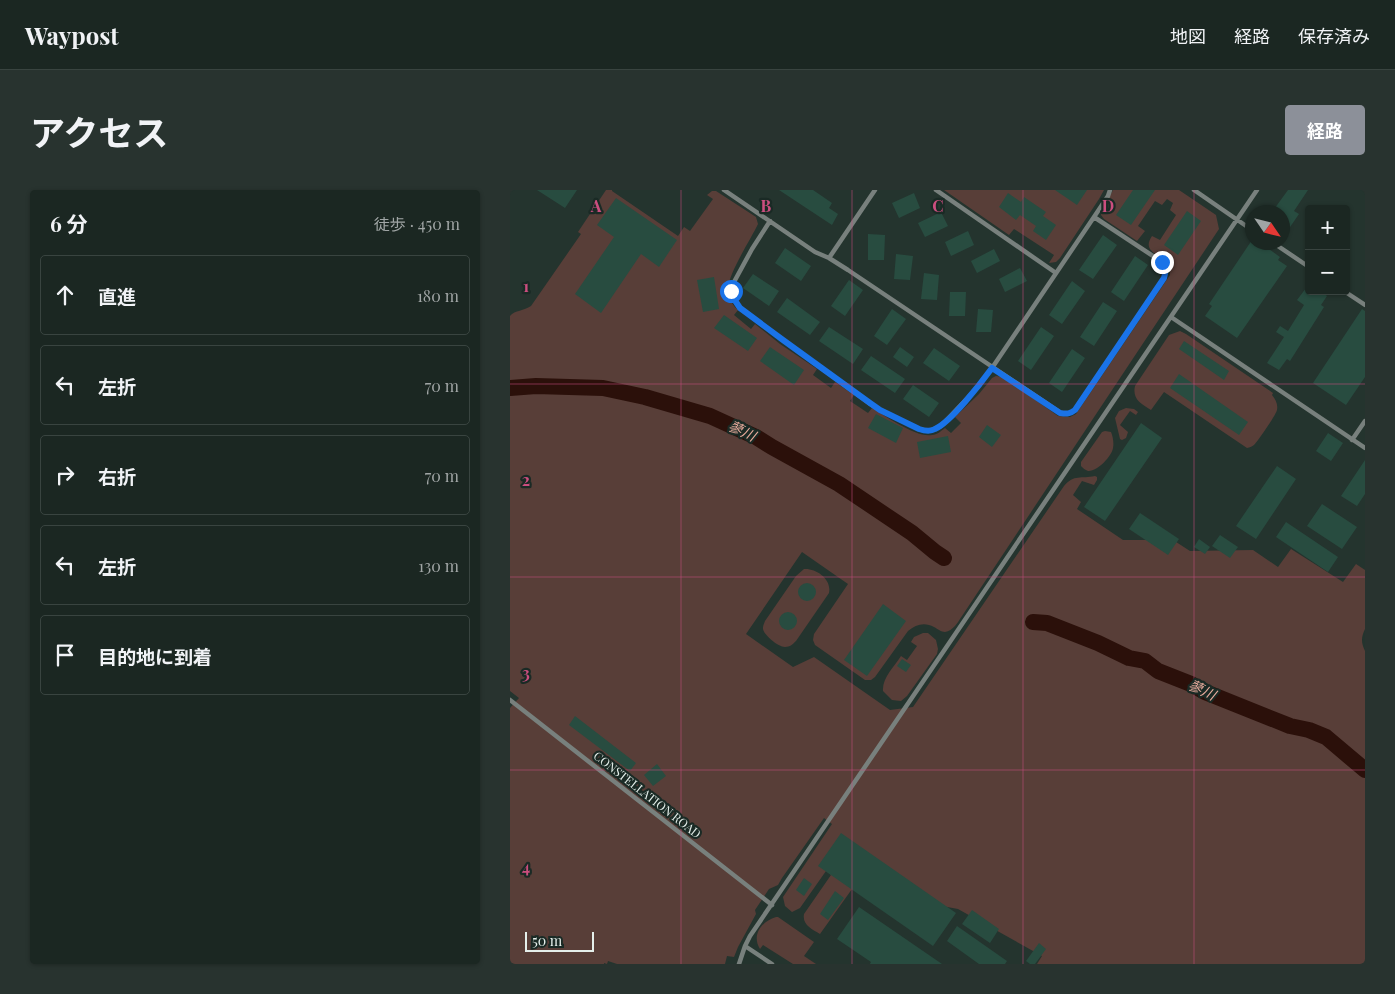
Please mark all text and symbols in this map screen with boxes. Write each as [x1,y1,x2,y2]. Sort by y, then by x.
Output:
text: Waypost [25,19,119,51]
text: 地図 [1170,24,1206,48]
text: 経路 [1234,24,1270,48]
text: 保存済み [1298,24,1370,48]
button: 経路 [1285,105,1365,155]
text: アクセス [30,108,168,155]
text: A [590,195,602,216]
text: B [761,195,772,216]
text: C [932,195,944,216]
text: D [1102,195,1114,216]
north arrow [1245,205,1290,250]
map controls [1305,205,1350,295]
button: + [1305,205,1350,250]
text: 6 分 [50,209,88,237]
text: 徒歩 · 450 m [374,213,460,234]
button: − [1305,250,1350,295]
route end [1151,251,1174,274]
text: 1 [523,275,529,296]
route start [720,280,743,303]
icon: ahead [51,281,79,309]
text: 直進 [98,283,136,309]
text: 180 m [417,285,459,306]
icon: left [51,371,79,399]
text: 左折 [98,373,136,399]
text: 70 m [425,375,459,396]
water label: 蓼川 [726,416,761,446]
icon: right [51,461,79,489]
text: 右折 [98,463,136,489]
text: 70 m [425,465,459,486]
text: 2 [522,469,530,490]
icon: left [51,551,79,579]
text: 左折 [98,553,136,579]
text: 130 m [418,555,459,576]
icon: arrive [51,641,79,669]
text: 目的地に到着 [98,643,212,669]
text: 3 [522,662,530,683]
water label: 蓼川 [1186,675,1221,705]
street label: CONSTELLATION ROAD [591,747,705,841]
text: 4 [522,856,530,877]
scale bar [525,929,594,952]
text: 50 m [532,931,562,950]

